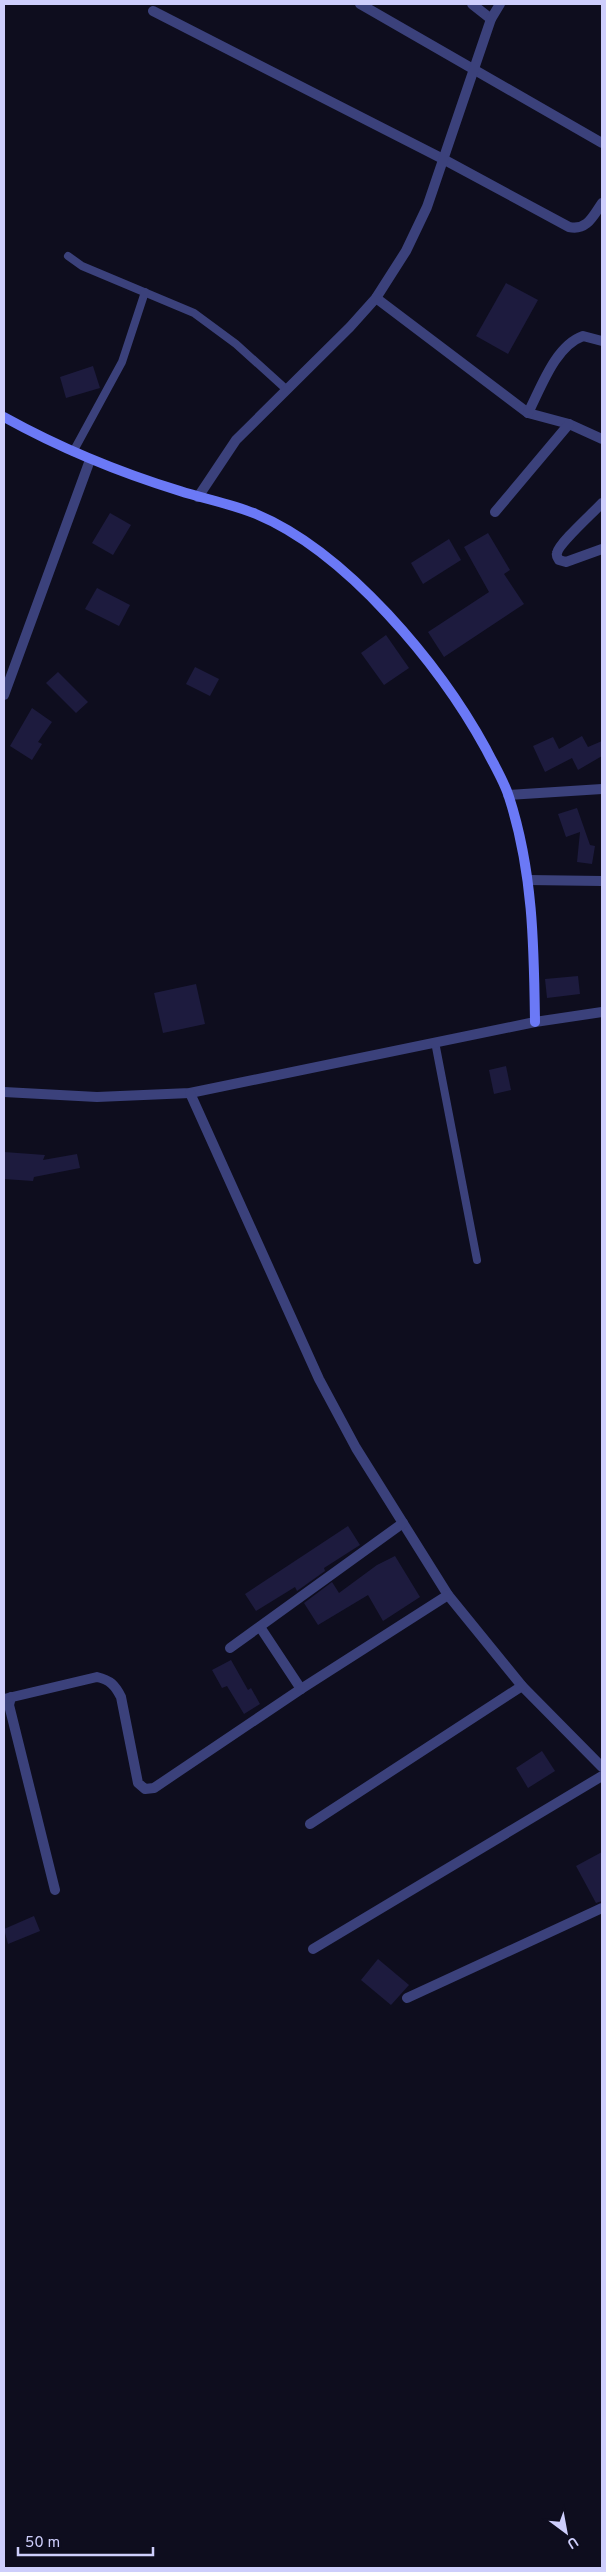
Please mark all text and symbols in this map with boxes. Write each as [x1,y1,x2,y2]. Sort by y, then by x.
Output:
north arrow [541,2507,591,2557]
scale bar [18,2524,152,2556]
text: U [563,2532,581,2552]
text: 50 m [25,2534,60,2553]

